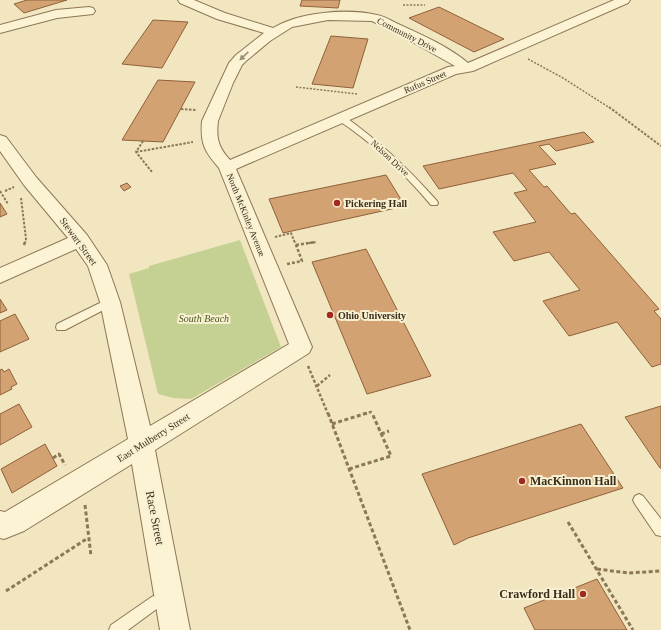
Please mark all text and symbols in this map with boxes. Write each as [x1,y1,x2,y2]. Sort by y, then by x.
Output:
street label: Community Drive [375,16,439,54]
one-way arrow [239,51,249,61]
street label: Rufus Street [402,68,448,95]
street label: Nelson Drive [369,138,411,178]
street label: North McKinley Avenue [225,172,267,258]
marker: Pickering Hall [332,198,342,208]
place label: Pickering Hall [345,198,407,209]
street label: Stewart Street [58,215,100,268]
marker: Ohio University [325,310,335,320]
place label: Ohio University [338,310,406,321]
park label: South Beach [179,313,229,324]
street label: East Mulberry Street [115,411,192,464]
place label: MacKinnon Hall [530,474,617,488]
marker: MacKinnon Hall [517,476,527,486]
street label: Race Street [143,490,167,547]
place label: Crawford Hall [499,587,576,601]
marker: Crawford Hall [578,589,588,599]

